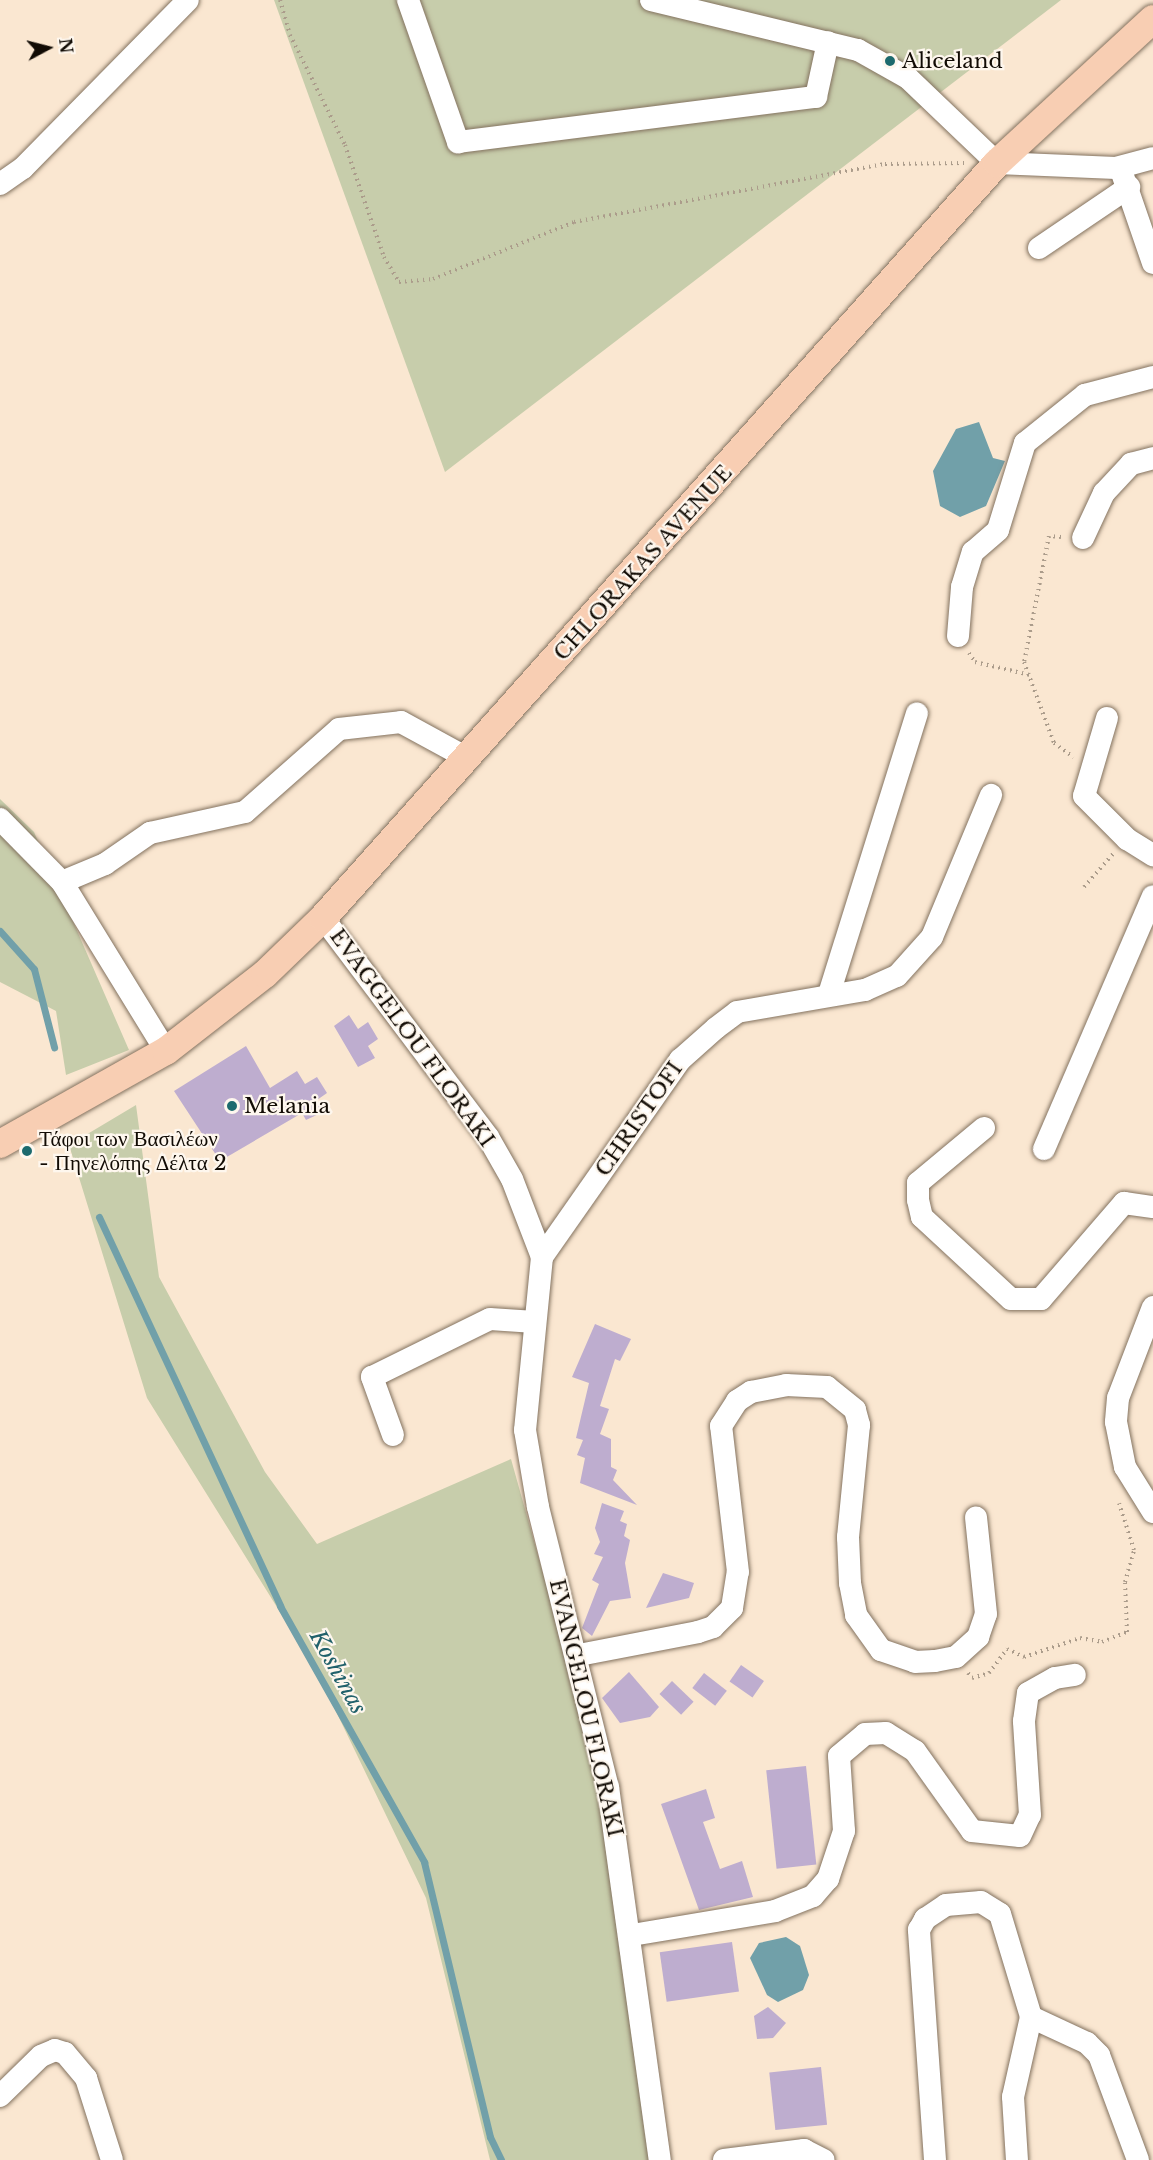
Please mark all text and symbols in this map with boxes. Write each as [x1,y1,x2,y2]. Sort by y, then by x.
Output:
north arrow [18,18,78,78]
text: N [55,37,77,54]
place label: Aliceland [902,48,1003,74]
marker: Aliceland [883,54,897,68]
street label: CHLORAKAS AVENUE [548,460,738,666]
street label: EVAGGELOU FLORAKI [324,924,500,1152]
street label: CHRISTOFI [590,1057,688,1181]
place label: Melania [244,1093,330,1119]
marker: Melania [225,1099,239,1113]
place label: Τάφοι των Βασιλέων - Πηνελόπης Δέλτα 2 [39,1126,227,1176]
marker: Τάφοι των Βασιλέων - Πηνελόπης Δέλτα 2 [20,1144,34,1158]
street label: EVANGELOU FLORAKI [544,1577,628,1839]
water label: Koshinas [304,1625,372,1719]

